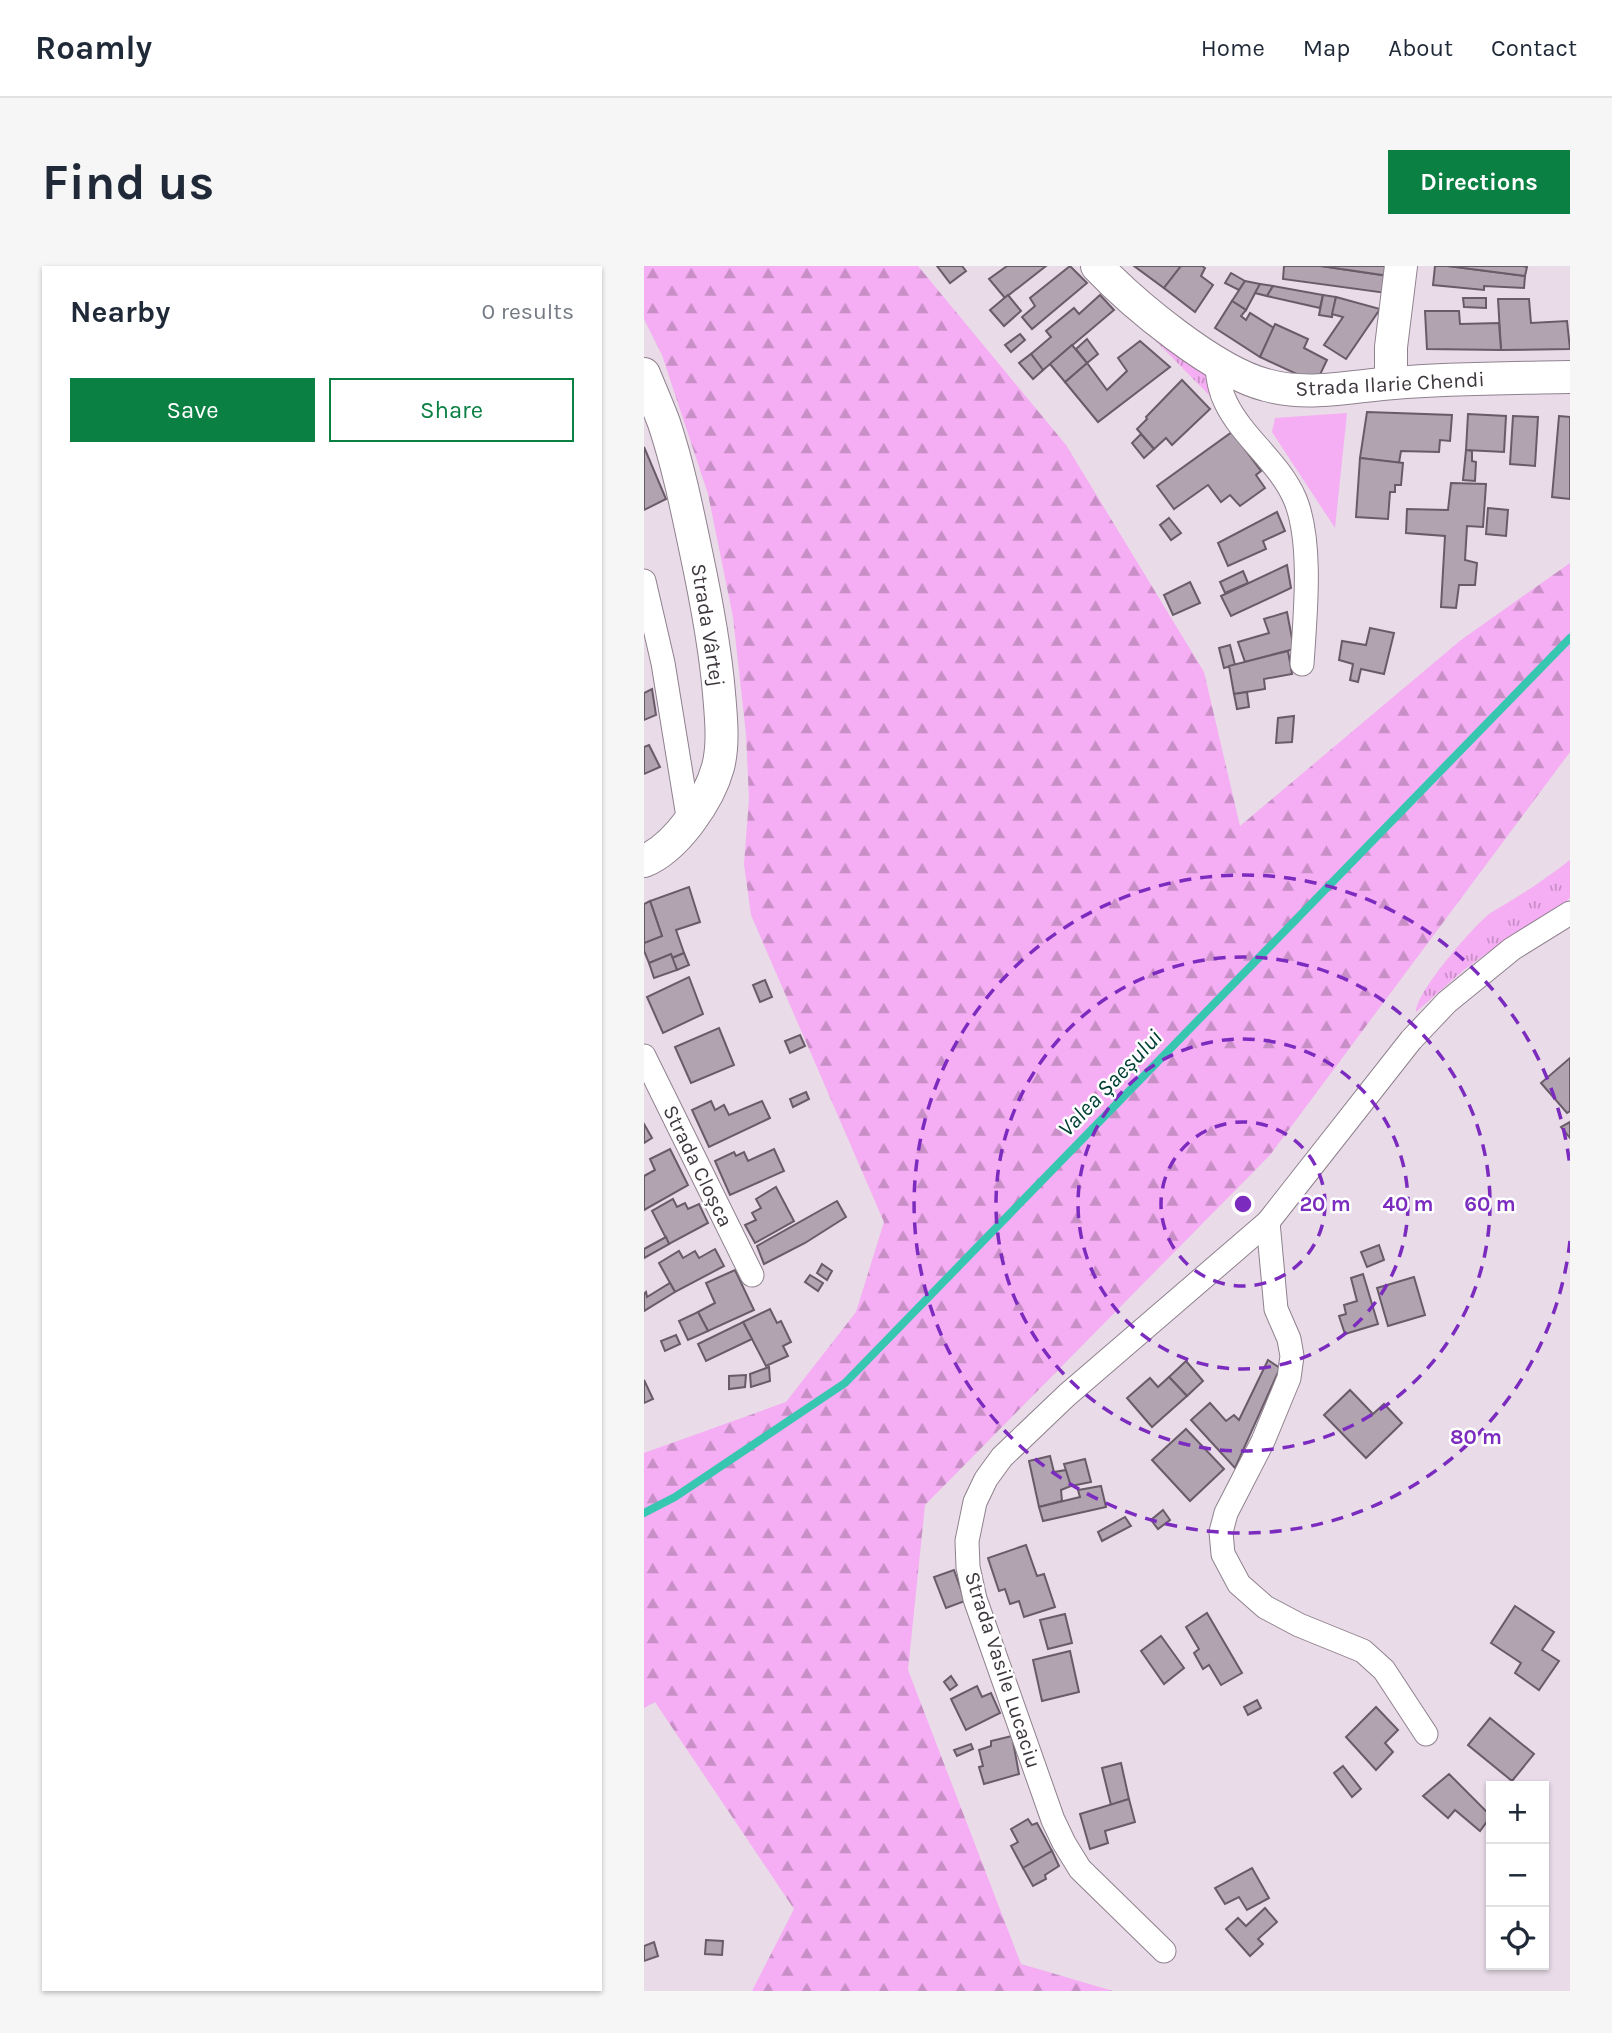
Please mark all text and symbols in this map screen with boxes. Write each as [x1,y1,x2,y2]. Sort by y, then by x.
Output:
text: Roamly [35,29,152,67]
text: Home [1201,34,1265,62]
text: Map [1303,34,1350,62]
text: About [1388,34,1453,62]
text: Contact [1491,34,1577,62]
button: Directions [1388,150,1570,214]
text: Find us [42,154,214,211]
text: Nearby [70,294,170,330]
text: 0 results [482,298,574,325]
street label: Strada Ilarie Chendi [1295,367,1485,401]
button: Save [70,378,315,442]
button: Share [329,378,574,442]
street label: Strada Vârtej [686,562,730,688]
water label: Valea Șaeșului [1052,1024,1168,1142]
street label: Strada Cloșca [658,1101,738,1231]
centre of rings [1231,1192,1255,1216]
text: 20 m [1299,1192,1351,1216]
text: 40 m [1382,1192,1434,1216]
text: 60 m [1464,1192,1516,1216]
text: 80 m [1450,1425,1502,1449]
street label: Strada Vasile Lucaciu [960,1569,1046,1771]
map controls [1486,1781,1549,1970]
button: + [1486,1781,1549,1844]
button: − [1486,1844,1549,1907]
button: locate [1486,1907,1549,1970]

